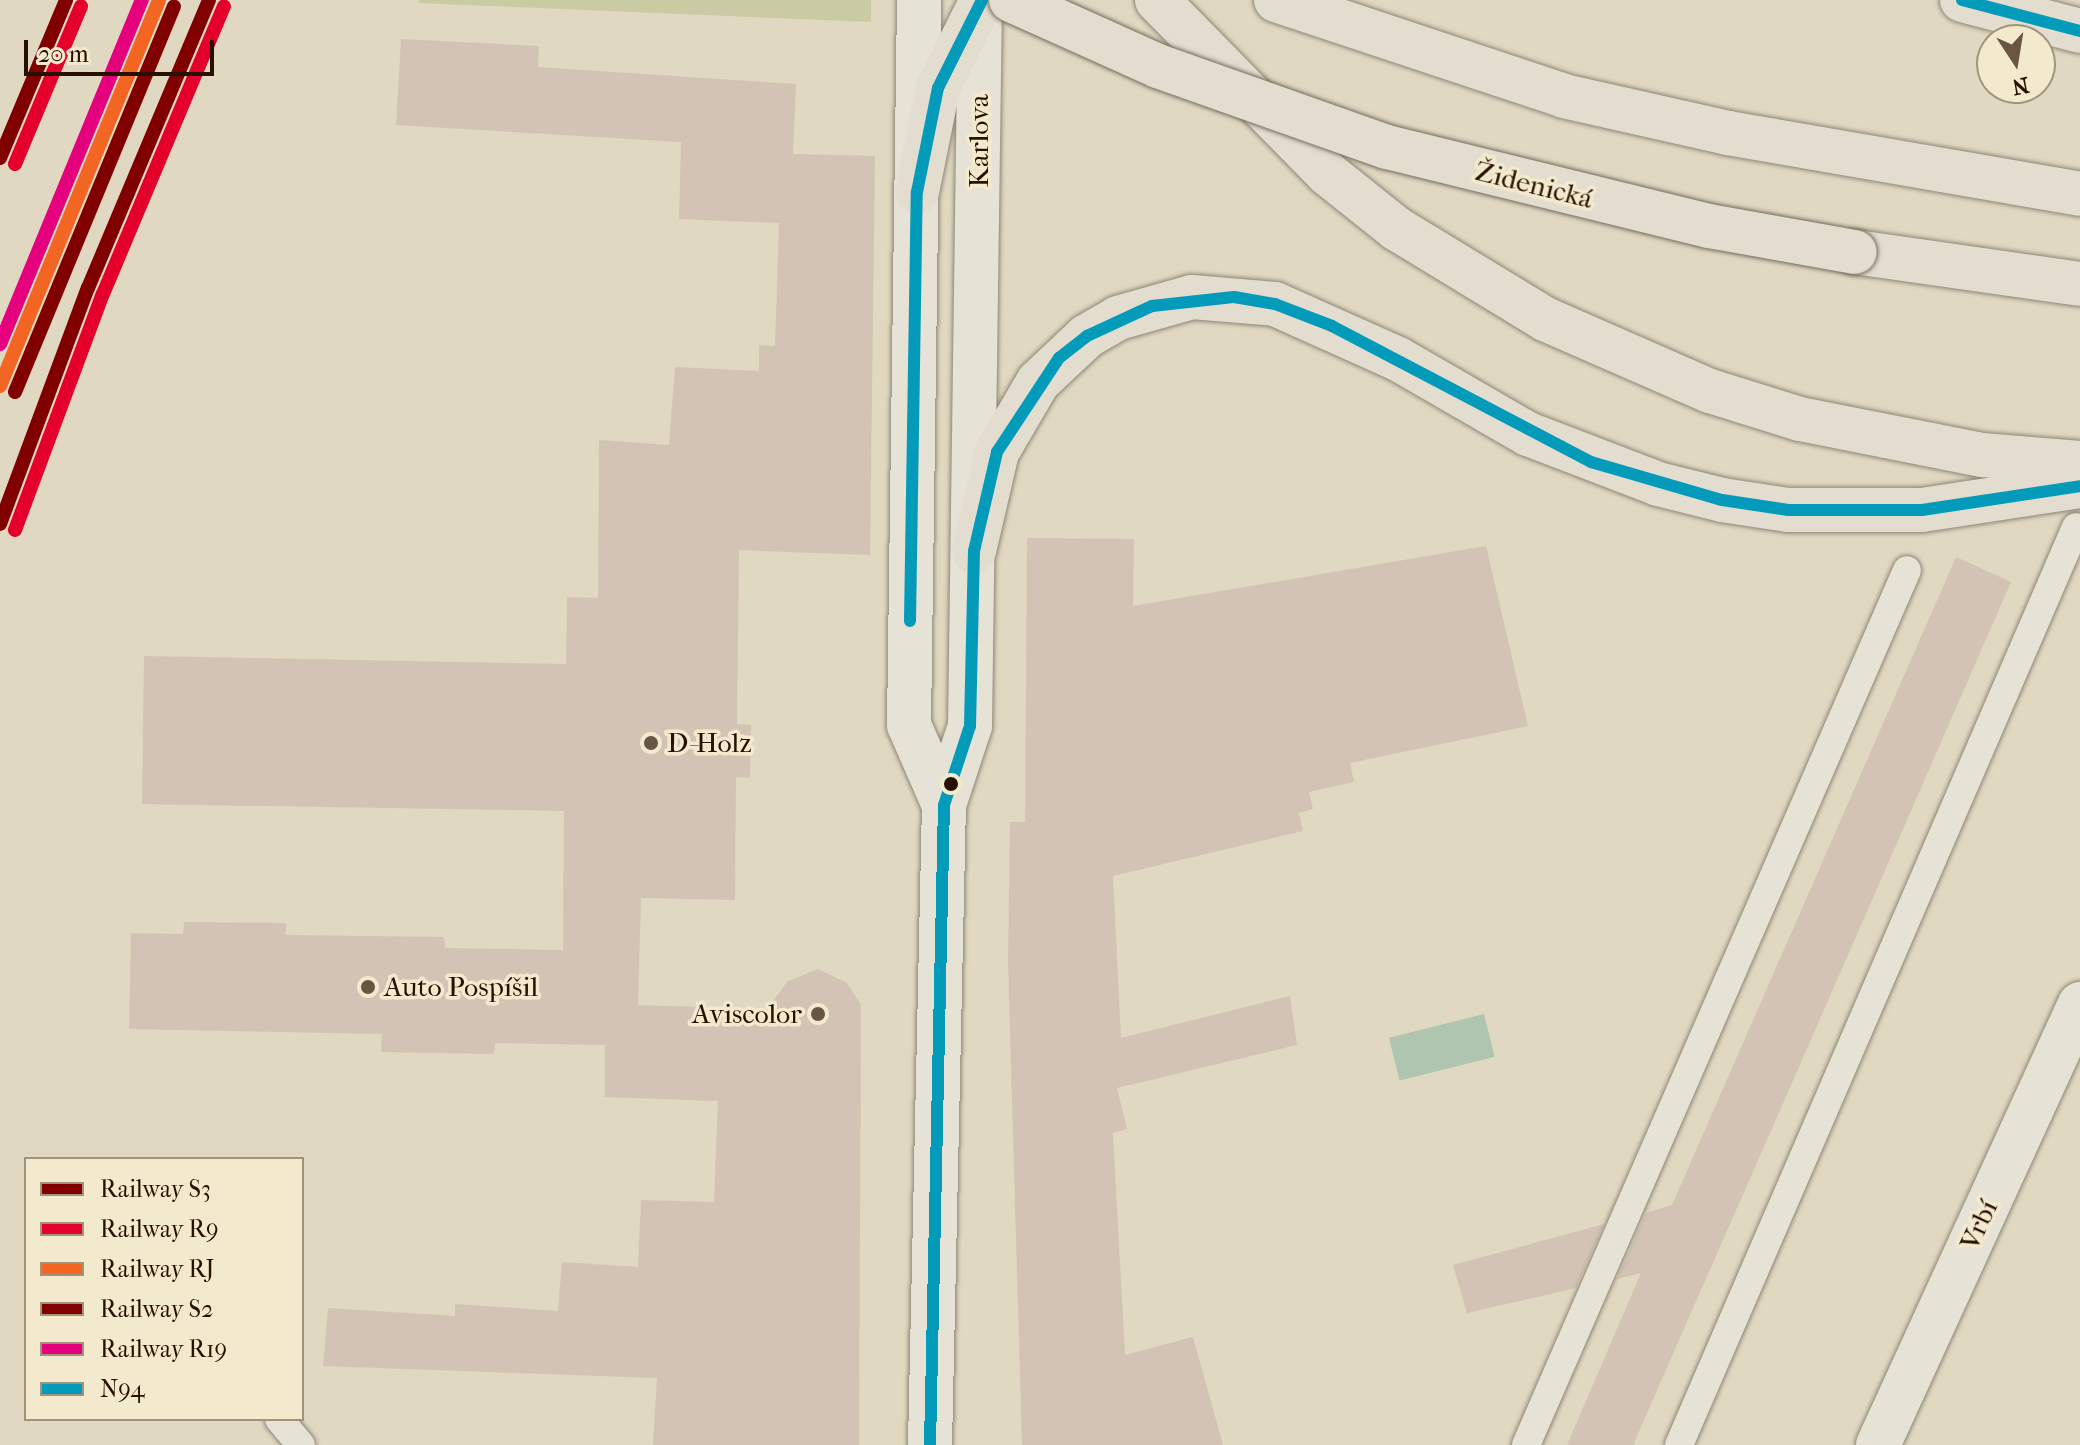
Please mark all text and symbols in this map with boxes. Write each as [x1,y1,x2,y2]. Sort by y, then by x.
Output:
scale bar [28,24,218,74]
north arrow [1976,24,2056,104]
text: 20 m [38,40,89,68]
text: N [2010,71,2031,100]
street label: Karlova [962,94,996,188]
street label: Židenická [1472,154,1596,216]
place label: D-Holz [667,726,752,760]
marker: D-Holz [642,734,660,752]
unlabelled marker [943,776,959,792]
place label: Auto Pospíšil [384,970,538,1004]
marker: Auto Pospíšil [359,978,377,996]
place label: Aviscolor [692,997,802,1031]
marker: Aviscolor [809,1005,827,1023]
legend [24,1157,304,1421]
text: Railway S3 [100,1175,211,1203]
street label: Vrbí [1953,1195,2005,1255]
text: Railway R9 [100,1215,219,1243]
text: Railway RJ [100,1255,214,1283]
text: Railway S2 [100,1295,213,1323]
text: Railway R19 [100,1335,227,1363]
text: N94 [100,1375,145,1403]

